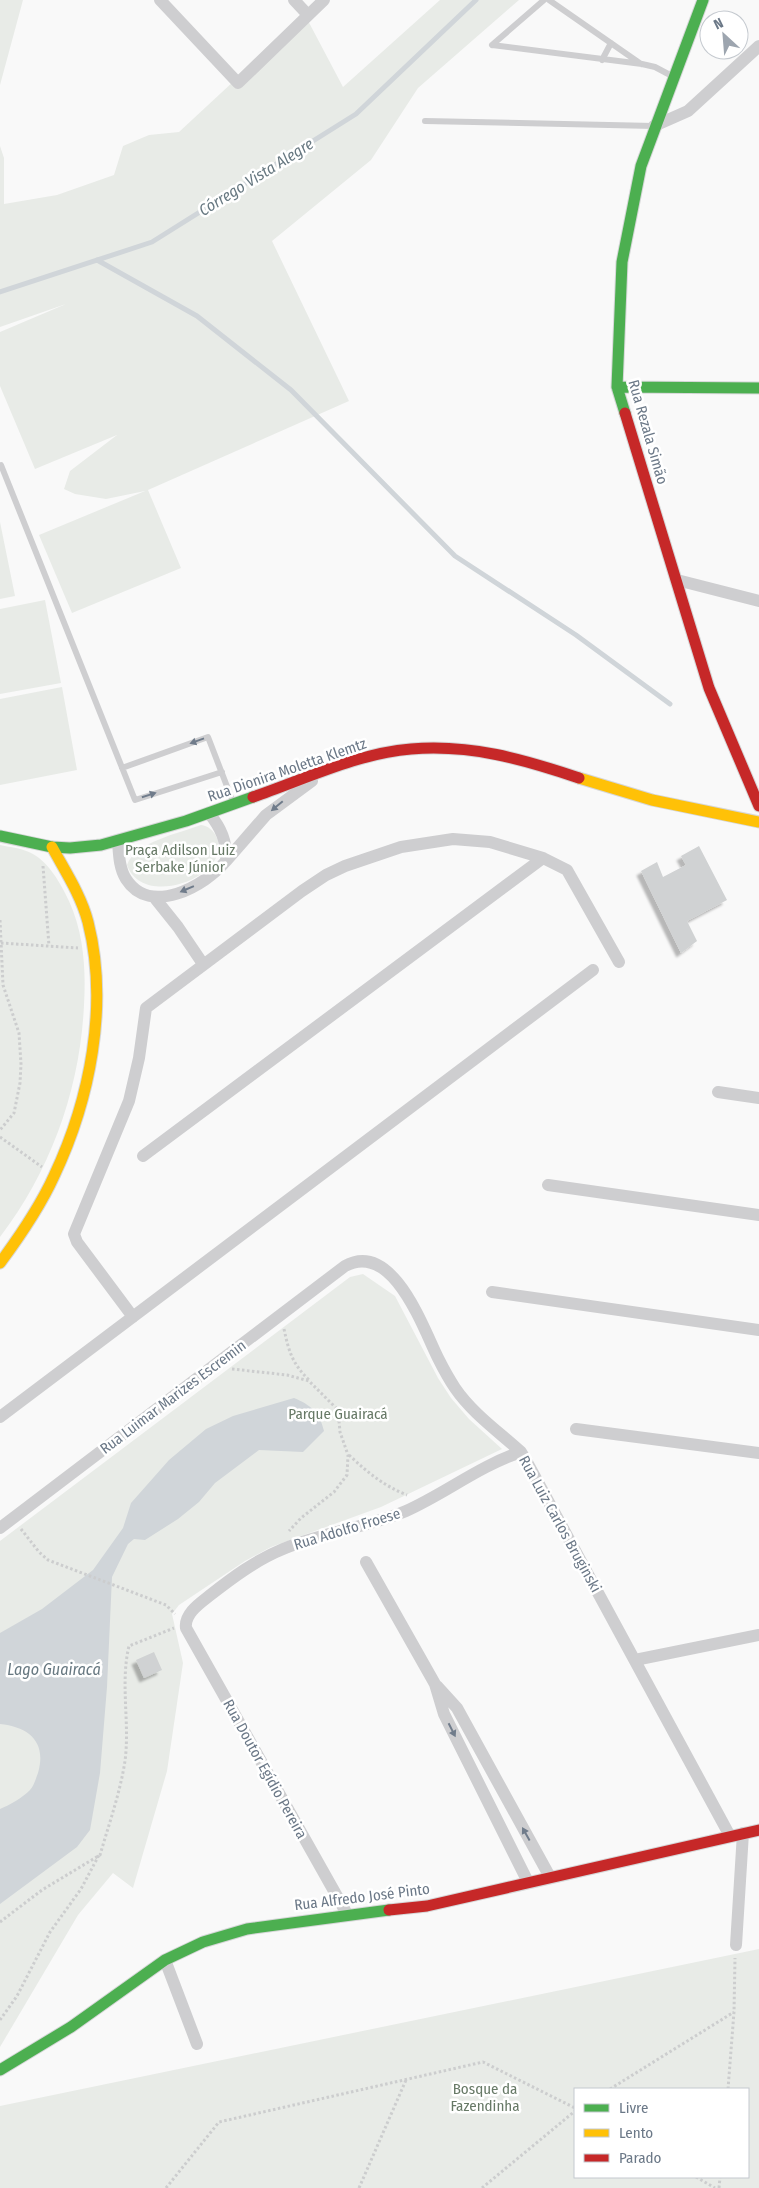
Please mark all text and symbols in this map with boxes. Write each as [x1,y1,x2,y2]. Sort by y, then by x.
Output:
north arrow [699,10,749,60]
text: N [711,14,726,33]
water label: Córrego Vista Alegre [195,134,317,220]
street label: Rua Rezala Simão [624,378,672,486]
street label: Rua Dionira Moletta Klemtz [205,734,369,806]
one-way arrow [190,738,205,745]
one-way arrow [141,791,156,799]
one-way arrow [270,801,283,812]
park label: Praça Adilson Luiz Serbake Júnior [125,841,235,876]
one-way arrow [180,885,194,893]
street label: Rua Luimar Marizes Escremin [96,1336,250,1458]
park label: Parque Guairacá [288,1405,388,1423]
street label: Rua Luiz Carlos Bruginski [515,1453,605,1595]
street label: Rua Adolfo Froese [292,1504,402,1554]
water label: Lago Guairacá [7,1660,101,1679]
street label: Rua Doutor Egídio Pereira [219,1696,311,1842]
one-way arrow [448,1723,456,1737]
one-way arrow [522,1827,530,1841]
street label: Rua Alfredo José Pinto [293,1880,431,1914]
park label: Bosque da Fazendinha [450,2080,520,2115]
legend [574,2088,749,2178]
text: Livre [619,2099,648,2117]
text: Lento [619,2124,653,2142]
text: Parado [619,2149,662,2167]

